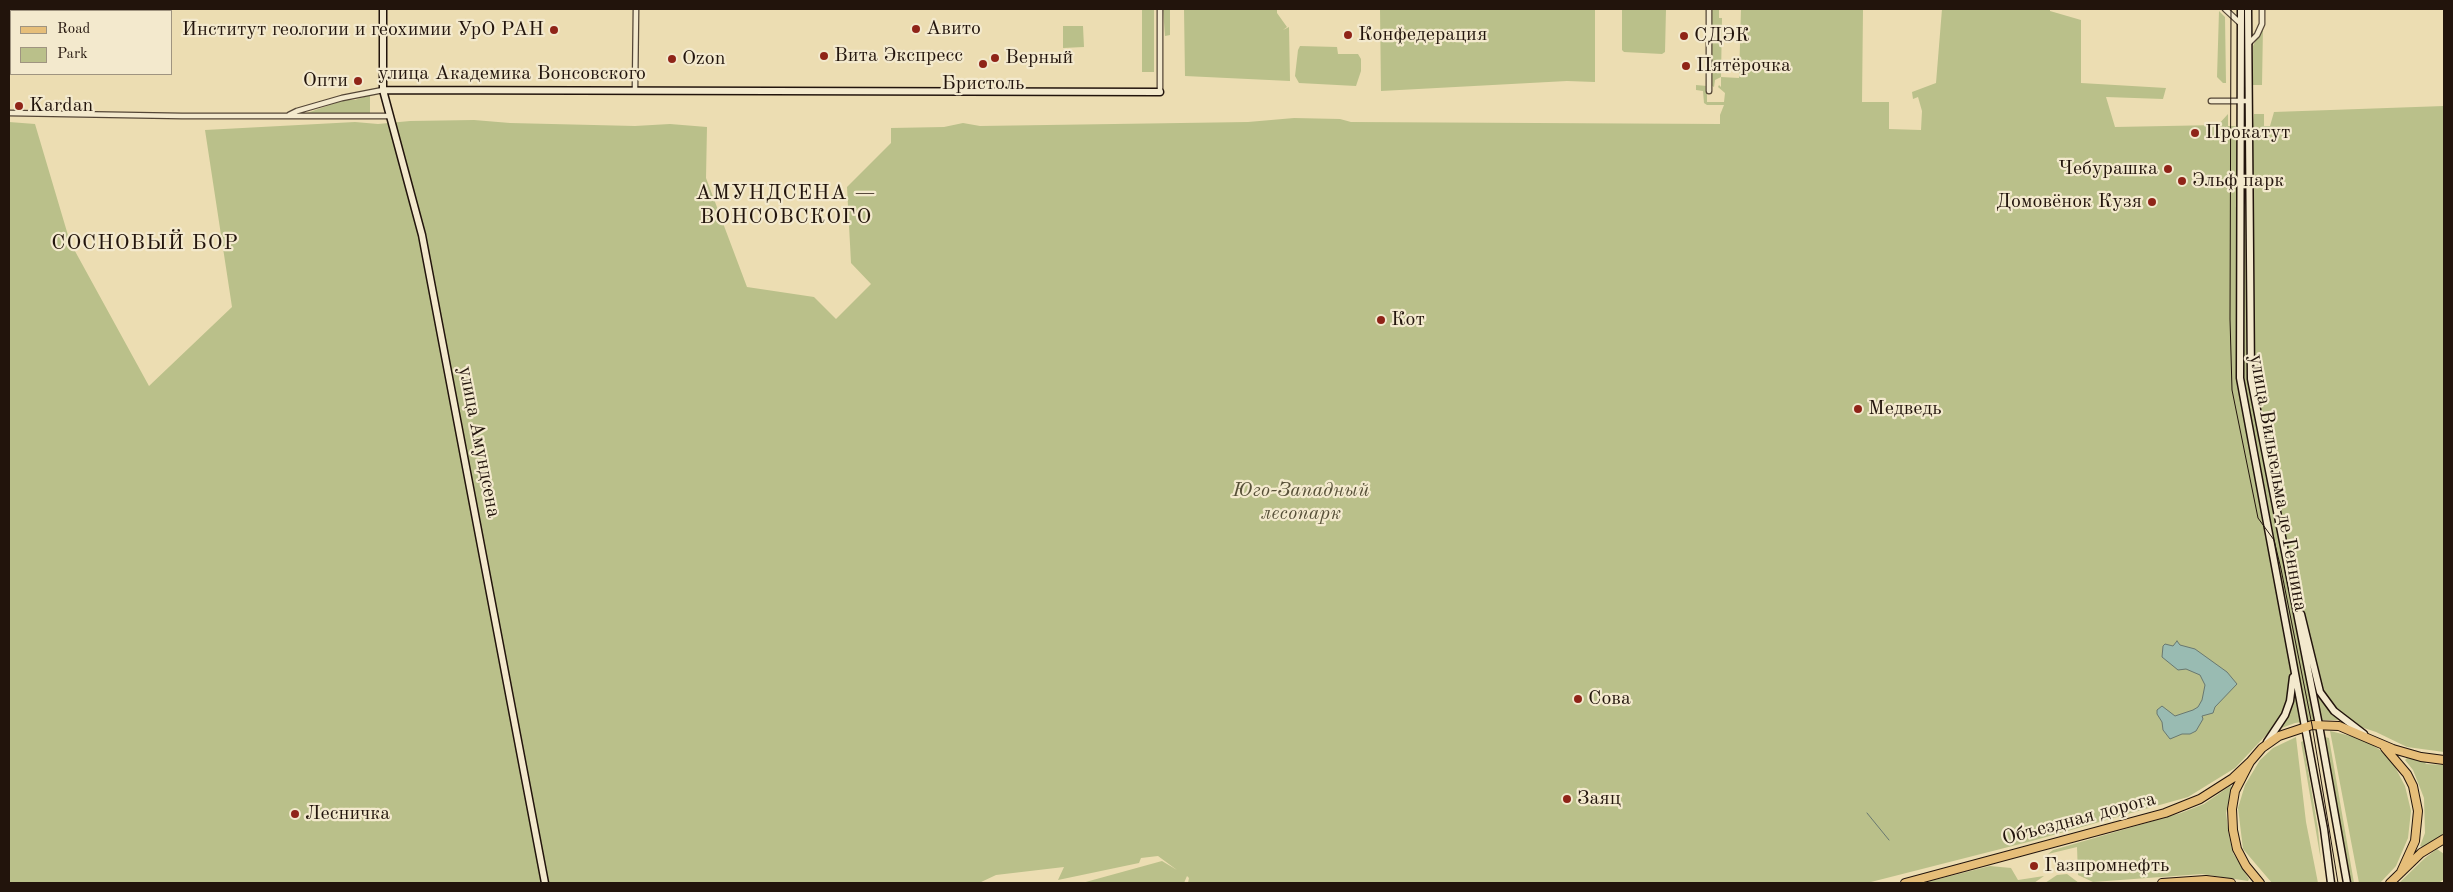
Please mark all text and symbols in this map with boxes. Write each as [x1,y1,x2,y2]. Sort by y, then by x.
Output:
legend [10,10,172,75]
place label: Авито [926,17,981,41]
place label: Институт геологии и геохимии УрО РАН [182,18,544,42]
text: Road [57,22,90,37]
marker: Авито [910,23,922,35]
place label: Конфедерация [1358,23,1487,47]
marker: Институт геологии и геохимии УрО РАН [548,24,560,36]
place label: СДЭК [1694,24,1750,48]
marker: Конфедерация [1342,29,1354,41]
marker: СДЭК [1678,30,1690,42]
place label: Вита Экспресс [834,44,963,68]
place label: Верный [1005,46,1073,70]
text: Park [57,47,88,62]
place label: Ozon [682,47,726,71]
marker: Вита Экспресс [818,50,830,62]
marker: Верный [989,52,1001,64]
marker: Ozon [666,53,678,65]
place label: Пятёрочка [1696,54,1791,78]
marker: Бристоль [977,58,989,70]
marker: Пятёрочка [1680,60,1692,72]
street label: улица Академика Вонсовского [378,62,646,86]
place label: Опти [303,69,348,93]
place label: Бристоль [942,72,1024,96]
marker: Опти [352,75,364,87]
place label: Kardan [29,94,93,118]
marker: Kardan [13,100,25,112]
place label: Прокатут [2205,121,2290,145]
marker: Прокатут [2189,127,2201,139]
place label: Чебурашка [2058,157,2158,181]
marker: Чебурашка [2162,163,2174,175]
place label: Эльф парк [2192,169,2284,193]
marker: Эльф парк [2176,175,2188,187]
district label: АМУНДСЕНА — ВОНСОВСКОГО [694,180,878,230]
place label: Домовёнок Кузя [1996,190,2142,214]
marker: Домовёнок Кузя [2146,196,2158,208]
district label: СОСНОВЫЙ БОР [50,230,240,256]
place label: Кот [1391,308,1425,332]
marker: Кот [1375,314,1387,326]
street label: улица Вильгельма де Геннина [2244,352,2312,614]
street label: улица Амундсена [453,364,505,520]
place label: Медведь [1868,397,1942,421]
marker: Медведь [1852,403,1864,415]
park label: Юго-Западный лесопарк [1233,479,1369,526]
place label: Сова [1588,687,1631,711]
marker: Сова [1572,693,1584,705]
place label: Заяц [1577,787,1621,811]
street label: Объездная дорога [2000,787,2158,851]
marker: Заяц [1561,793,1573,805]
place label: Лесничка [305,802,390,826]
marker: Лесничка [289,808,301,820]
place label: Газпромнефть [2044,854,2169,878]
marker: Газпромнефть [2028,860,2040,872]

